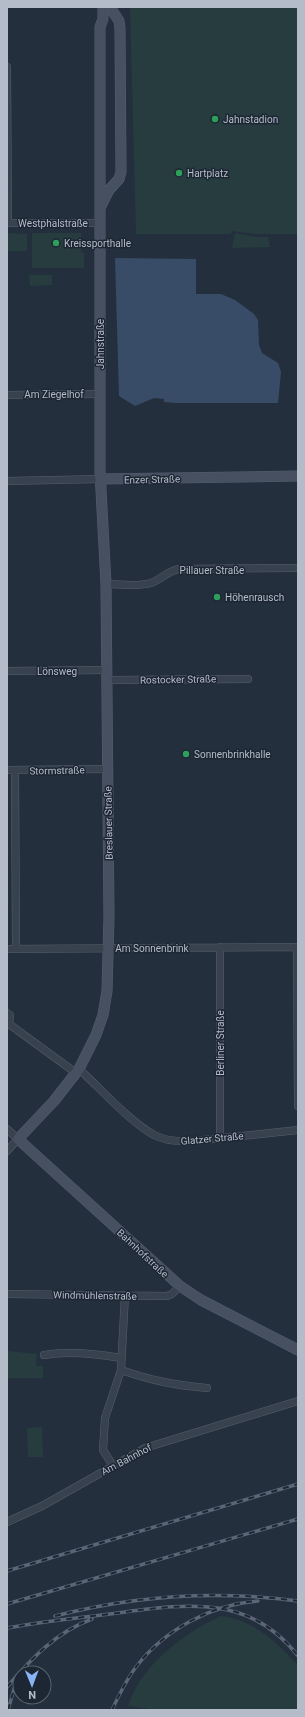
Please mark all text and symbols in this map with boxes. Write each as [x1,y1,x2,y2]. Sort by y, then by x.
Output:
marker: Jahnstadion [210,114,220,124]
place label: Jahnstadion [223,114,278,125]
marker: Hartplatz [174,168,184,178]
place label: Hartplatz [187,168,228,179]
street label: Westphalstraße [18,218,88,229]
marker: Kreissporthalle [51,238,61,248]
place label: Kreissporthalle [64,238,131,249]
street label: Jahnstraße [95,319,106,369]
street label: Am Ziegelhof [24,389,84,400]
street label: Enzer Straße [124,474,180,485]
street label: Pillauer Straße [180,565,244,576]
marker: Höhenrausch [212,592,222,602]
place label: Höhenrausch [225,592,284,603]
street label: Lönsweg [37,666,77,677]
street label: Rostocker Straße [140,673,216,686]
marker: Sonnenbrinkhalle [181,749,191,759]
place label: Sonnenbrinkhalle [194,749,271,760]
street label: Stormstraße [29,765,85,776]
street label: Breslauer Straße [102,786,115,860]
street label: Am Sonnenbrink [115,943,190,954]
street label: Berliner Straße [215,1010,226,1076]
street label: Glatzer Straße [180,1130,244,1147]
street label: Bahnhofstraße [115,1227,170,1280]
street label: Windmühlenstraße [53,1289,137,1302]
street label: Am Bahnhof [99,1441,154,1477]
north arrow [12,1665,52,1705]
text: N [28,1688,36,1701]

